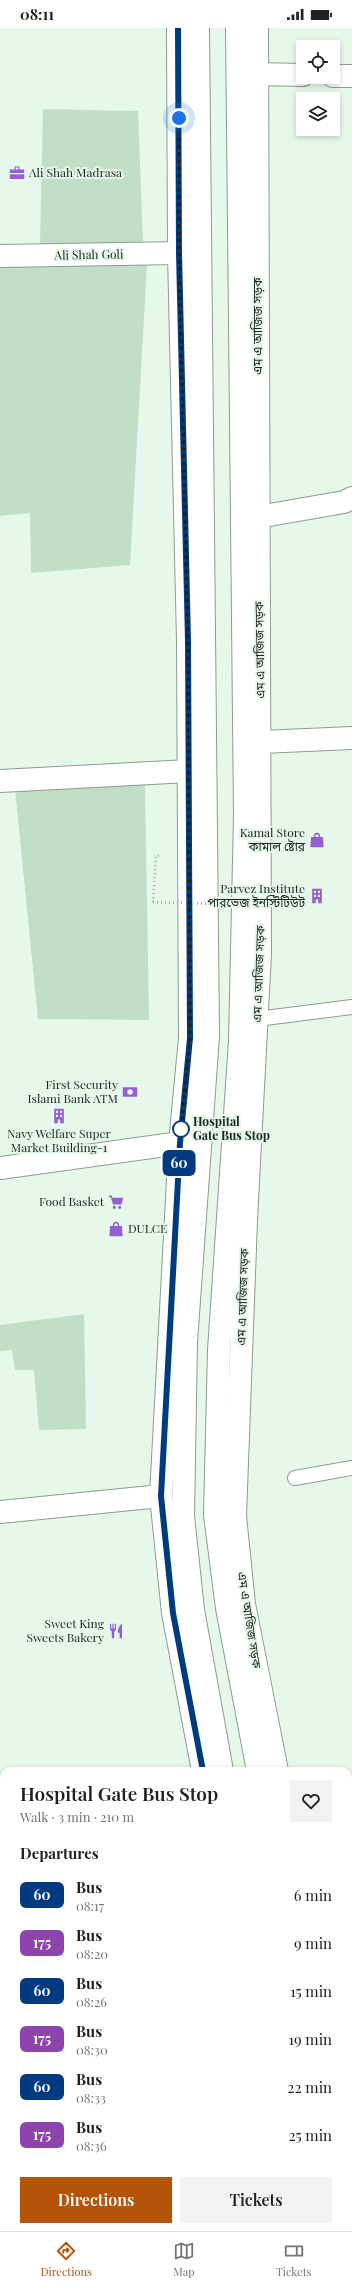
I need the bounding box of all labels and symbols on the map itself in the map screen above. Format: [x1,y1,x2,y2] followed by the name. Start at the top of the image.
[169,108,189,128] your location
[8,164,26,182] office icon: Ali Shah Madrasa
[28,164,122,180] place label: Ali Shah Madrasa
[53,245,124,263] street label: Ali Shah Goli
[249,277,265,375] street label: এম এ আজিজ সড়ক
[250,601,268,699] street label: এম এ আজিজ সড়ক
[240,824,306,854] place label: Kamal Store কামাল ষ্টোর
[308,831,326,849] shop icon: Kamal Store কামাল ষ্টোর
[207,880,305,910] place label: Parvez Institute পারভেজ ইনস্টিটিউট
[308,887,326,905] building icon: Parvez Institute পারভেজ ইনস্টিটিউট
[248,925,268,1023] street label: এম এ আজিজ সড়ক
[28,1076,118,1106] place label: First Security Islami Bank ATM
[121,1083,139,1101] bank icon: First Security Islami Bank ATM
[50,1107,68,1125] building icon: Navy Welfare Super Market Building-1
[193,1113,270,1143] place label: Hospital Gate Bus Stop
[172,1120,190,1138] marker: Hospital Gate Bus Stop
[7,1125,112,1155] place label: Navy Welfare Super Market Building-1
[161,1150,197,1176] line badge: 60
[39,1193,105,1209] place label: Food Basket
[107,1193,125,1211] supermarket icon: Food Basket
[107,1220,125,1238] shop icon: DULCE
[128,1220,167,1236] place label: DULCE
[232,1248,252,1346] street label: এম এ আজিজ সড়ক
[234,1571,266,1669] street label: এম এ আজিজ সড়ক
[26,1615,105,1645] place label: Sweet King Sweets Bakery
[107,1622,125,1640] restaurant icon: Sweet King Sweets Bakery

